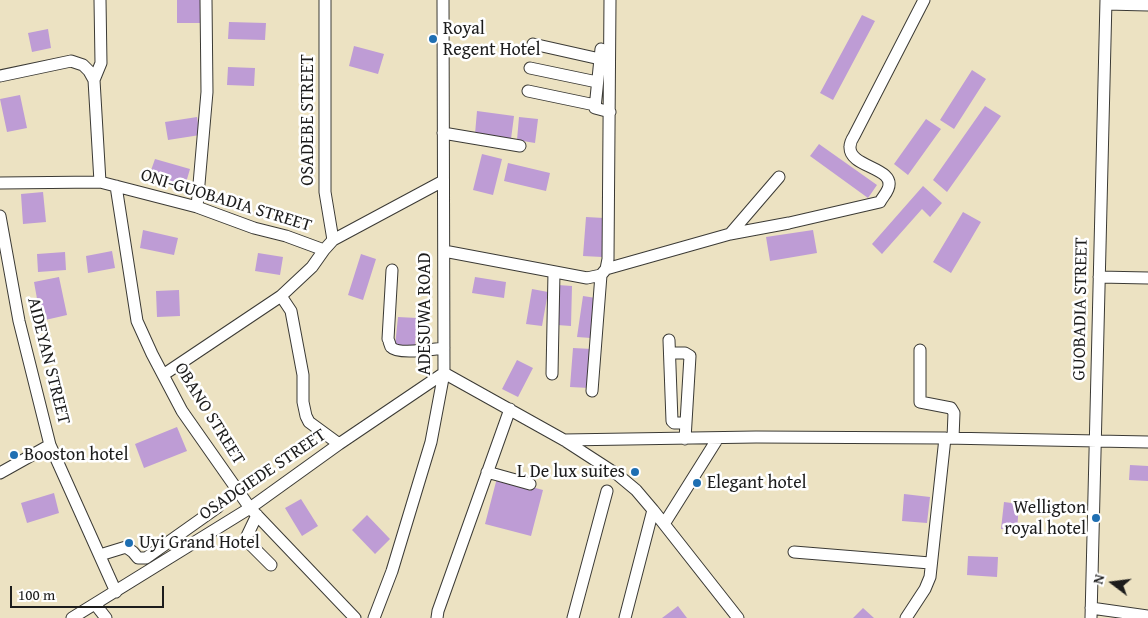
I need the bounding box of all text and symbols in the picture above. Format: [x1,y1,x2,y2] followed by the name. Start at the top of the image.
[443,18,541,60] place label: Royal Regent Hotel
[427,33,439,45] marker: Royal Regent Hotel
[297,54,319,186] street label: OSADEBE STREET
[138,165,314,237] street label: ONI-GUOBADIA STREET
[1069,237,1093,381] street label: GUOBADIA STREET
[414,252,436,376] street label: ADESUWA ROAD
[22,295,74,427] street label: AIDEYAN STREET
[169,359,249,469] street label: OBANO STREET
[195,425,331,525] street label: OSADGIEDE STREET
[24,444,128,466] place label: Booston hotel
[8,449,20,461] marker: Booston hotel
[517,461,625,483] place label: L De lux suites
[629,466,641,478] marker: L De lux suites
[707,472,807,494] place label: Elegant hotel
[691,477,703,489] marker: Elegant hotel
[1004,497,1086,540] place label: Welligton royal hotel
[1090,512,1102,524] marker: Welligton royal hotel
[139,532,260,554] place label: Uyi Grand Hotel
[123,537,135,549] marker: Uyi Grand Hotel
[1088,558,1138,608] north arrow
[1088,572,1109,586] text: N
[12,576,166,608] scale bar
[18,584,55,605] text: 100 m

